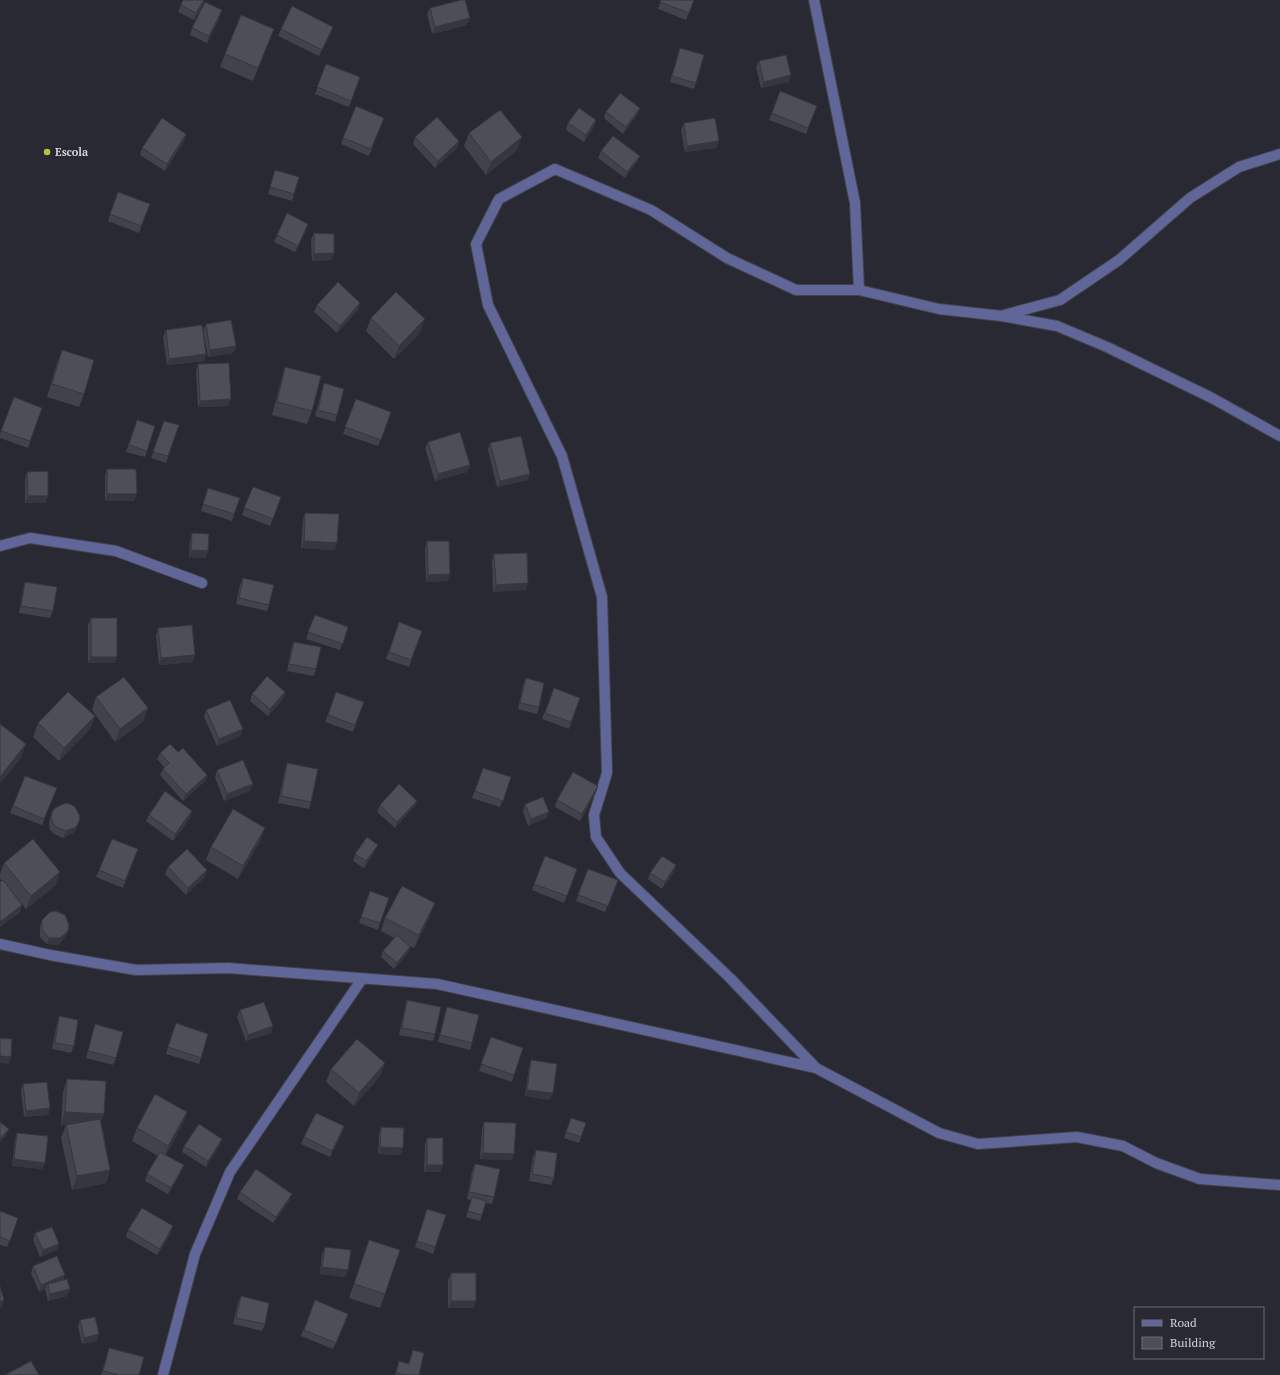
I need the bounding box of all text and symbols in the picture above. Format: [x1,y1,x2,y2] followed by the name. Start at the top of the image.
[55,145,88,159] place label: Escola
[42,147,52,157] marker: Escola
[1134,1307,1264,1359] legend
[1170,1315,1197,1330] text: Road
[1170,1335,1216,1350] text: Building

